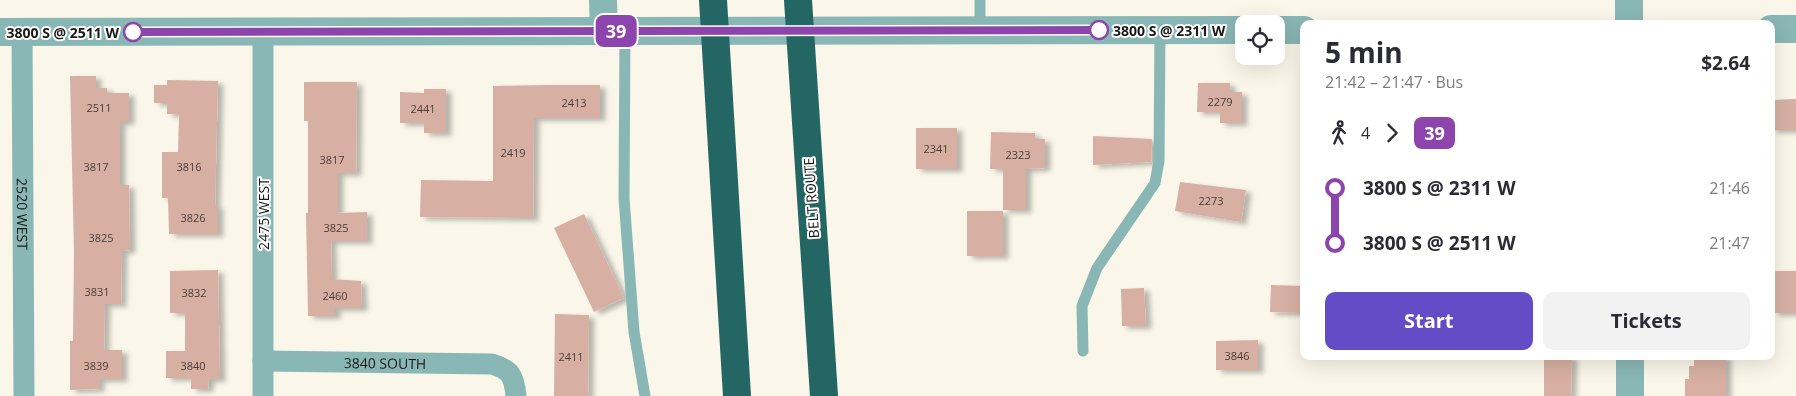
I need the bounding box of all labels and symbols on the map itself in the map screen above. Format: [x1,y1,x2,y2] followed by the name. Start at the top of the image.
[594,15,638,47] line badge: 39
[1089,20,1109,40] marker: 3800 S @ 2311 W
[1113,21,1226,40] place label: 3800 S @ 2311 W
[123,22,143,42] marker: 3800 S @ 2511 W
[7,23,119,42] place label: 3800 S @ 2511 W
[1207,94,1233,109] house number: 2279
[561,95,587,110] house number: 2413
[86,100,112,115] house number: 2511
[410,101,436,116] house number: 2441
[923,141,949,156] house number: 2341
[500,145,526,160] house number: 2419
[1005,147,1031,162] house number: 2323
[319,152,345,167] house number: 3817
[799,157,823,239] street label: BELT ROUTE
[83,159,109,174] house number: 3817
[176,159,202,174] house number: 3816
[13,178,33,250] street label: 2520 WEST
[254,178,273,250] street label: 2475 WEST
[1198,193,1224,208] house number: 2273
[180,210,206,225] house number: 3826
[323,220,349,235] house number: 3825
[88,230,114,245] house number: 3825
[84,284,110,299] house number: 3831
[181,285,207,300] house number: 3832
[322,288,348,303] house number: 2460
[1224,348,1250,363] house number: 3846
[558,349,584,364] house number: 2411
[344,353,426,373] street label: 3840 SOUTH
[83,358,109,373] house number: 3839
[180,358,206,373] house number: 3840

